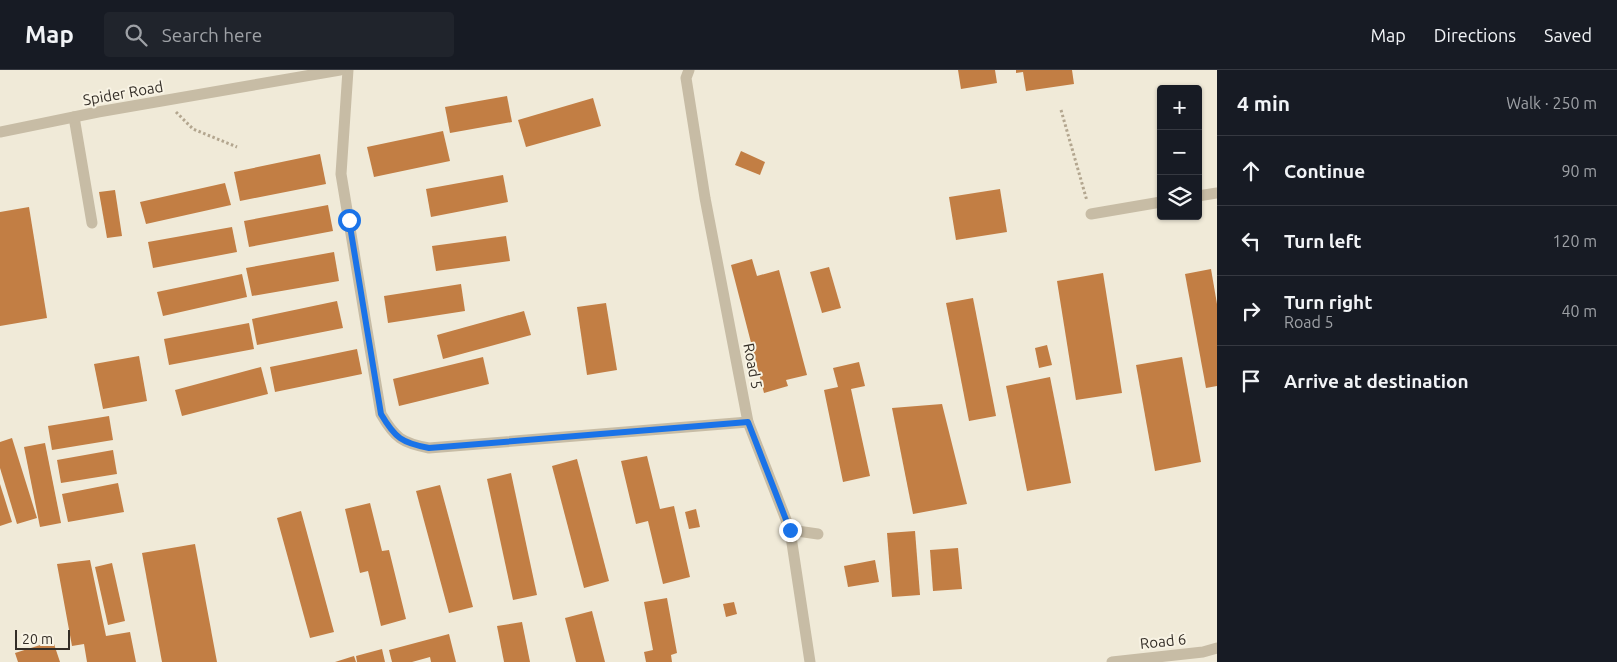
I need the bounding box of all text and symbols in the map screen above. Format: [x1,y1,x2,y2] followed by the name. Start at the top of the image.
[104,12,454,57] search box
[25,21,74,48] text: Map
[122,21,150,49] icon: search
[162,24,262,46] text: Search here
[1370,25,1406,45] text: Map
[1434,25,1516,45] text: Directions
[1544,25,1592,45] text: Saved
[82,78,164,108] street label: Spider Road
[1157,85,1202,220] map controls
[1157,85,1202,130] button: +
[1237,91,1290,115] text: 4 min
[1506,94,1597,112] text: Walk · 250 m
[1157,130,1202,175] button: −
[1237,157,1265,185] icon: ahead
[1284,160,1365,182] text: Continue
[1561,162,1597,180] text: 90 m
[1157,175,1202,220] button: layers
[338,209,361,232] route start
[1237,227,1265,255] icon: left
[1284,230,1362,252] text: Turn left
[1552,232,1597,250] text: 120 m
[1284,291,1372,313] text: Turn right
[1237,297,1265,325] icon: right
[1561,302,1597,320] text: 40 m
[1284,313,1334,331] text: Road 5
[740,342,766,390] street label: Road 5
[1237,367,1265,395] icon: arrive
[1284,370,1469,392] text: Arrive at destination
[779,519,802,542] route end
[15,627,70,650] scale bar
[1139,630,1187,652] street label: Road 6
[22,631,53,647] text: 20 m

